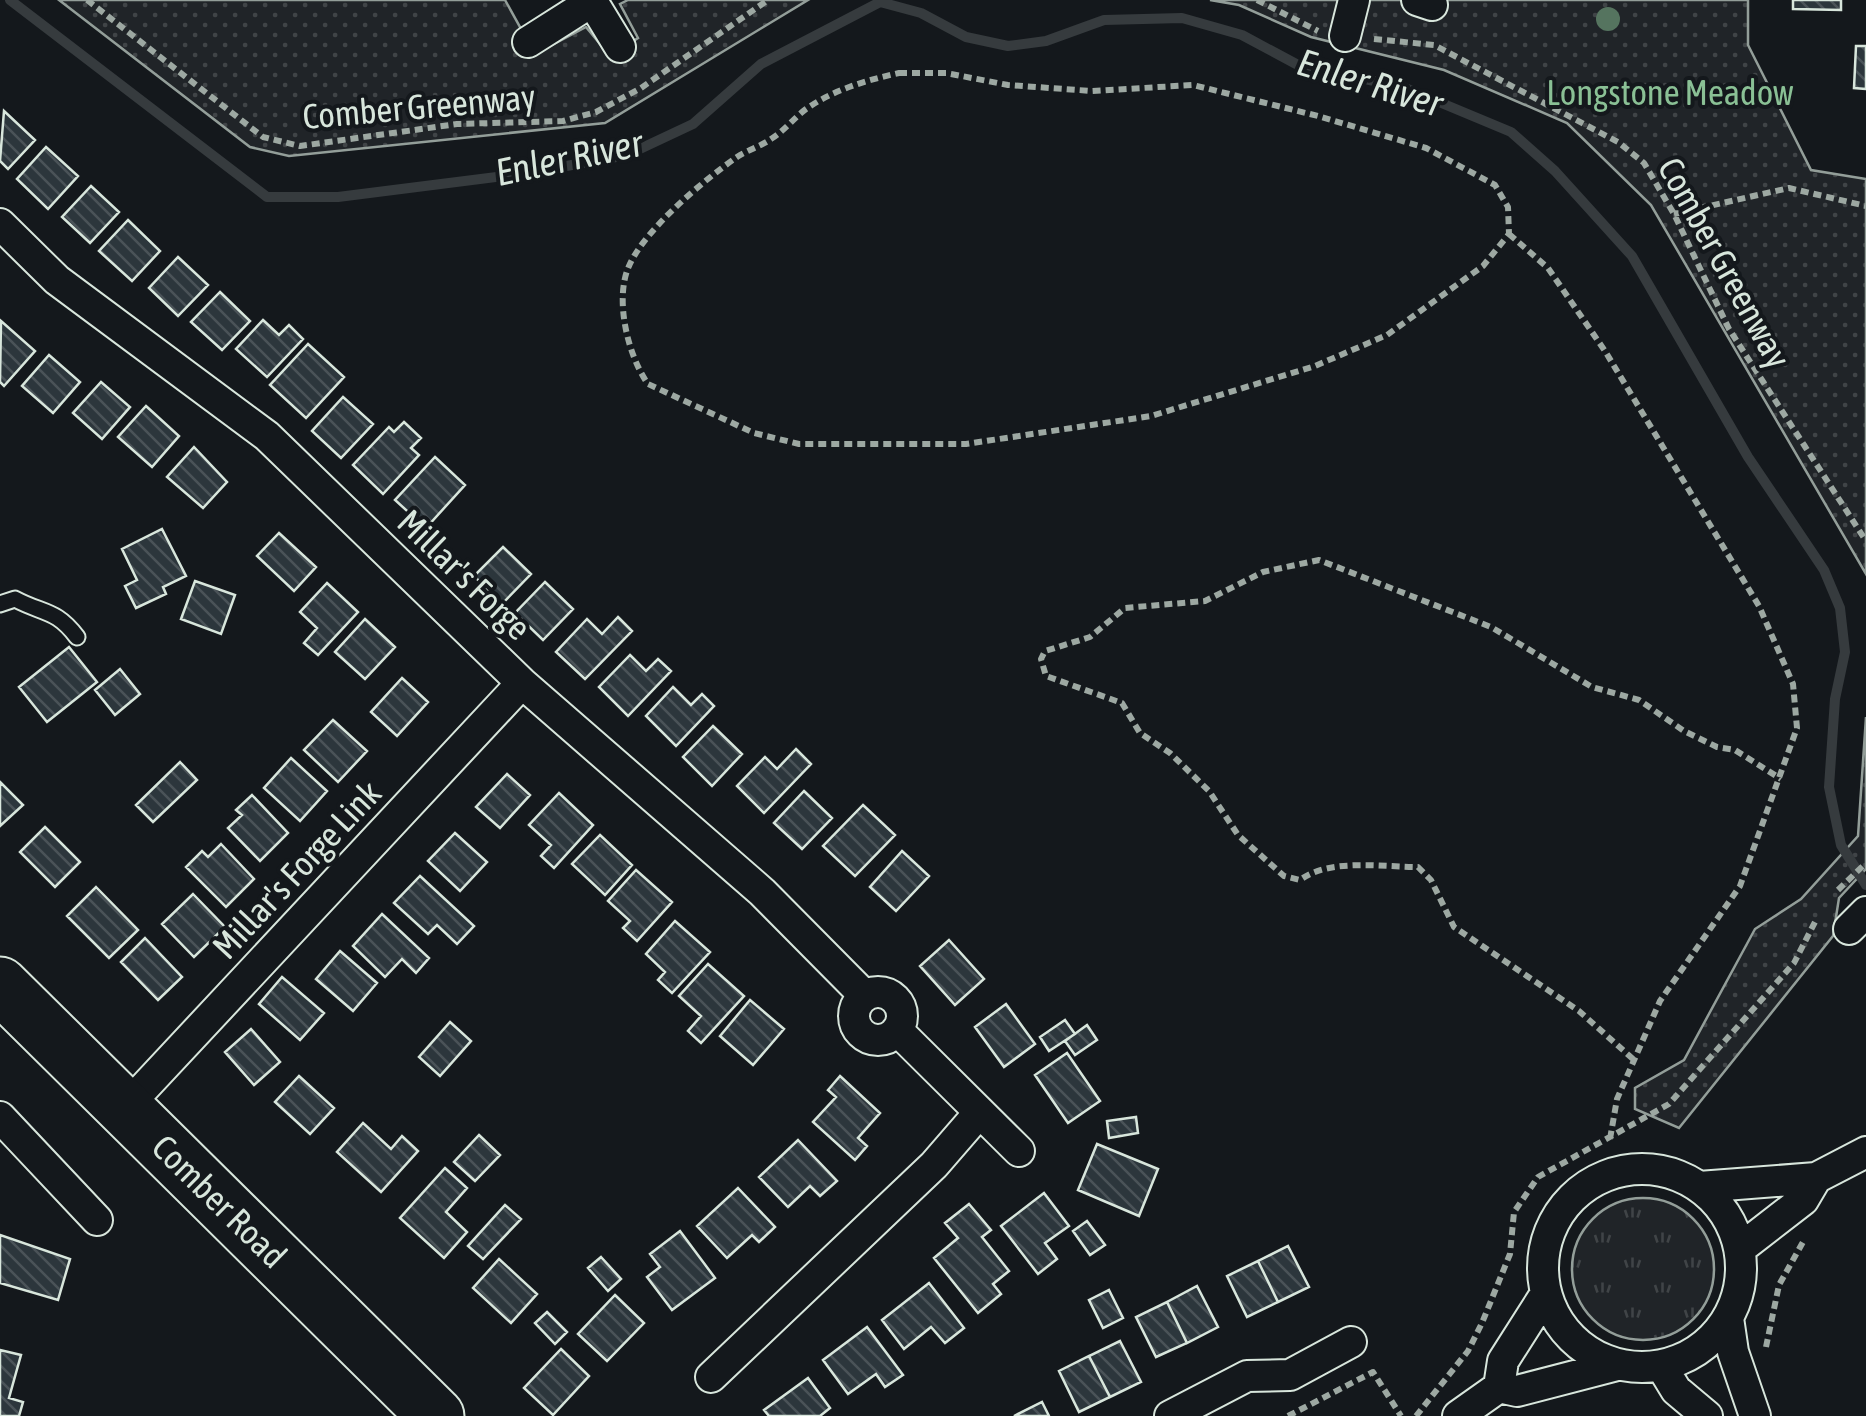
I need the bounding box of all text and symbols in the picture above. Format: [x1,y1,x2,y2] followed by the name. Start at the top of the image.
[1292,40,1450,125] water label: Enler River
[1546,72,1794,112] park label: Longstone Meadow
[301,76,537,136] street label: Comber Greenway
[491,121,648,194] water label: Enler River
[1651,151,1799,374] street label: Comber Greenway
[390,501,539,647] street label: Millar's Forge
[204,772,389,966] street label: Millar's Forge Link
[145,1126,295,1275] street label: Comber Road

